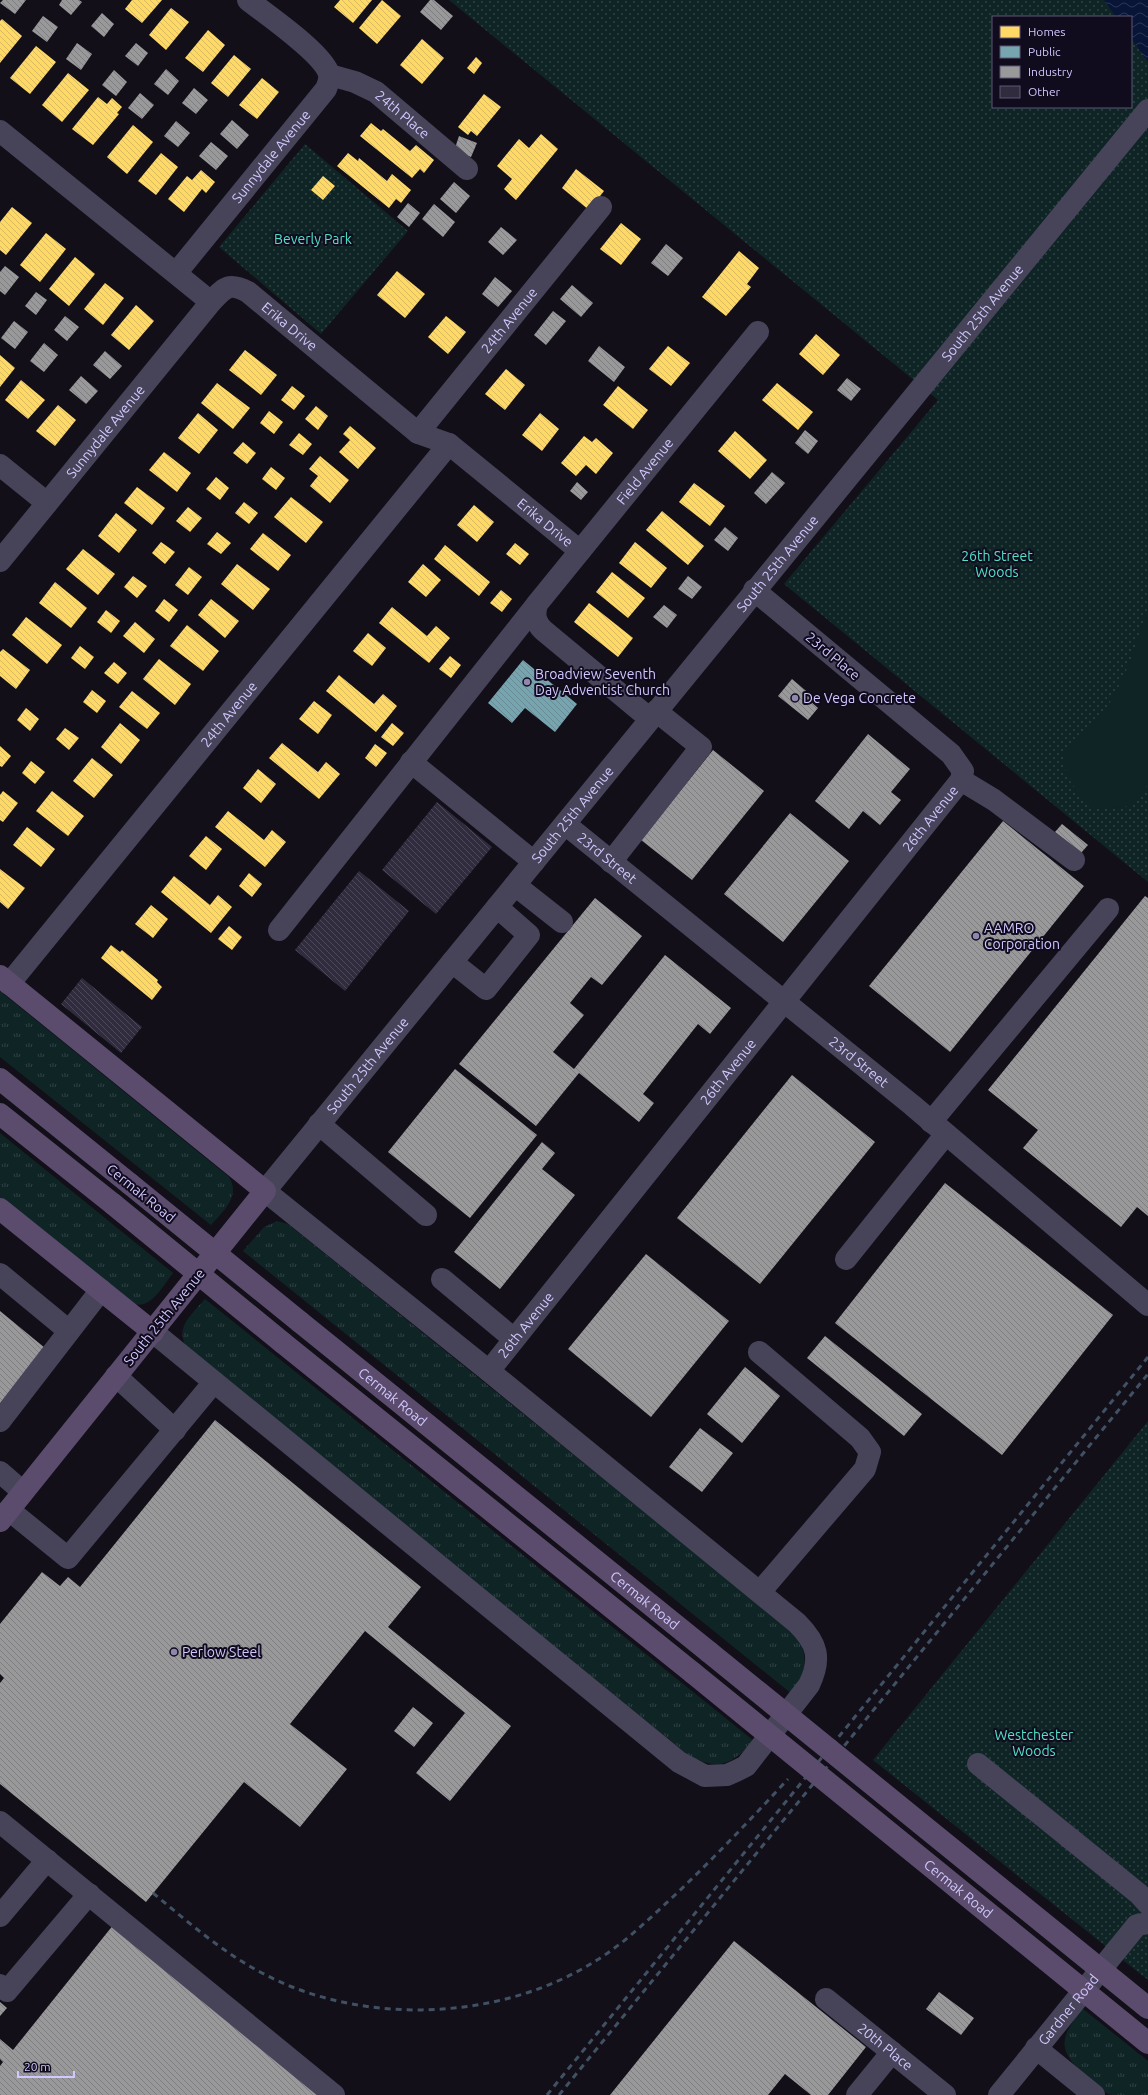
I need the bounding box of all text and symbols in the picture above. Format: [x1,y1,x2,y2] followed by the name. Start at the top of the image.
[992,16,1132,108] legend
[1028,25,1066,38] text: Homes
[1028,45,1061,58] text: Public
[1028,65,1073,78] text: Industry
[1028,85,1061,98] text: Other
[372,87,433,142] street label: 24th Place
[229,107,314,206] street label: Sunnydale Avenue
[274,231,352,247] park label: Beverly Park
[938,261,1027,364] street label: South 25th Avenue
[478,284,541,356] street label: 24th Avenue
[258,299,320,354] street label: Erika Drive
[63,382,148,481] street label: Sunnydale Avenue
[613,435,676,508] street label: Field Avenue
[514,495,576,550] street label: Erika Drive
[733,512,822,615] street label: South 25th Avenue
[961,548,1033,580] park label: 26th Street Woods
[803,629,863,683] street label: 23rd Place
[535,666,670,698] place label: Broadview Seventh Day Adventist Church
[522,677,532,687] marker: Broadview Seventh Day Adventist Church
[197,678,260,750] street label: 24th Avenue
[803,690,916,706] place label: De Vega Concrete
[790,693,800,703] marker: De Vega Concrete
[528,763,617,866] street label: South 25th Avenue
[899,782,961,855] street label: 26th Avenue
[574,829,640,887] street label: 23rd Street
[984,920,1060,952] place label: AAMRO Corporation
[971,931,981,941] marker: AAMRO Corporation
[323,1014,412,1117] street label: South 25th Avenue
[826,1033,892,1091] street label: 23rd Street
[697,1036,759,1108] street label: 26th Avenue
[104,1161,178,1225] street label: Cermak Road
[120,1265,208,1369] street label: South 25th Avenue
[495,1289,557,1361] street label: 26th Avenue
[355,1364,430,1429] street label: Cermak Road
[607,1568,682,1633] street label: Cermak Road
[182,1644,261,1660] place label: Perlow Steel
[169,1647,179,1657] marker: Perlow Steel
[995,1727,1074,1759] park label: Westchester Woods
[921,1856,996,1921] street label: Cermak Road
[1035,1971,1102,2048] street label: Gardner Road
[854,2020,916,2074] street label: 20th Place
[18,2053,74,2079] scale bar
[24,2060,51,2073] text: 20 m

